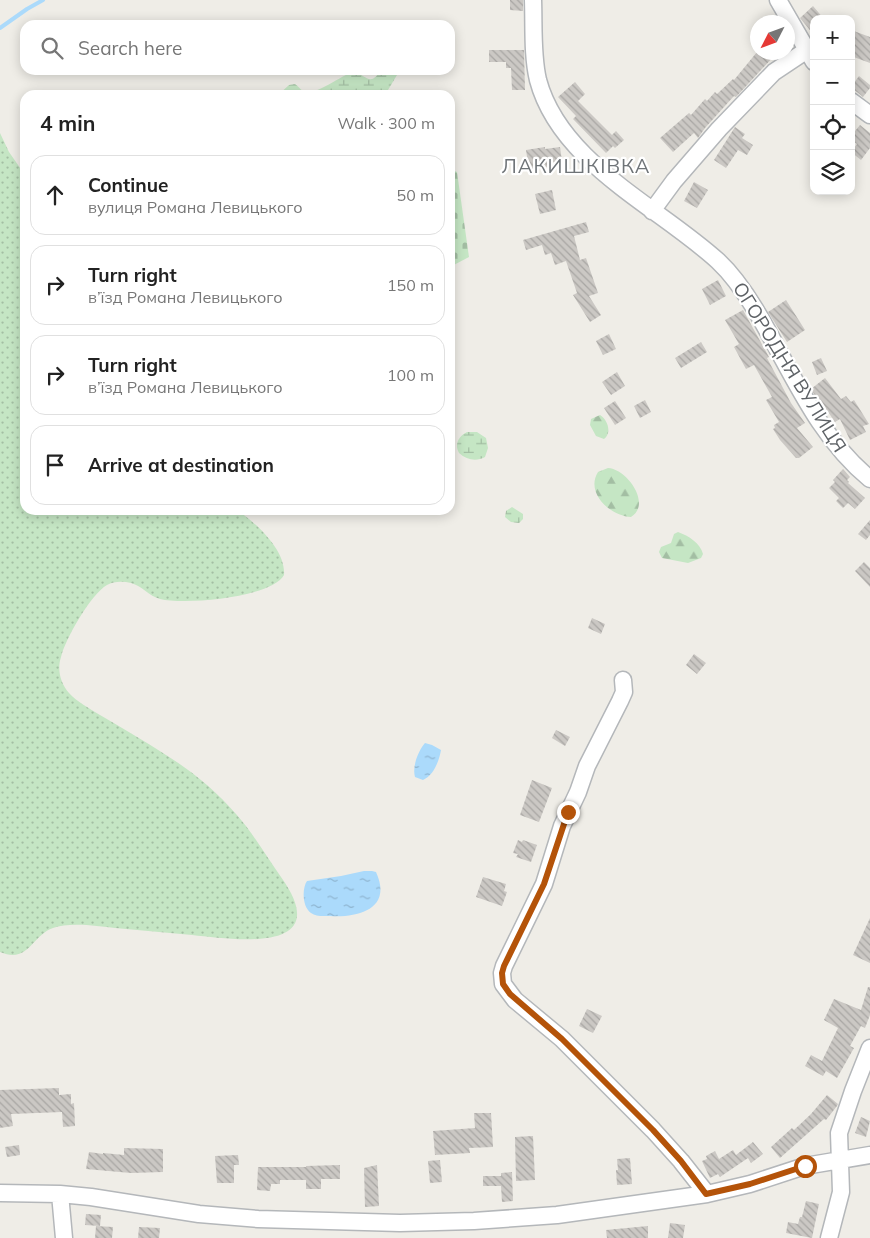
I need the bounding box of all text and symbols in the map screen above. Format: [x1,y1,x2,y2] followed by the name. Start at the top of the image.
[750,15,795,60] north arrow
[810,15,855,195] map controls
[810,15,855,60] button: +
[20,20,455,75] search box
[38,34,66,62] icon: search
[78,36,182,60] text: Search here
[810,60,855,105] button: −
[810,105,855,150] button: locate
[40,110,95,136] text: 4 min
[337,113,435,133] text: Walk · 300 m
[810,150,855,195] button: layers
[501,153,651,178] district label: ЛАКИШКІВКА
[88,173,168,197] text: Continue
[41,181,69,209] icon: ahead
[397,185,434,205] text: 50 m
[88,197,303,217] text: вулиця Романа Левицького
[88,263,177,287] text: Turn right
[41,271,69,299] icon: right
[387,275,434,295] text: 150 m
[728,278,852,456] street label: ОГОРОДНЯ ВУЛИЦЯ
[88,287,283,307] text: в’їзд Романа Левицького
[88,353,177,377] text: Turn right
[41,361,69,389] icon: right
[387,365,434,385] text: 100 m
[88,377,283,397] text: в’їзд Романа Левицького
[41,451,69,479] icon: arrive
[88,453,274,477] text: Arrive at destination
[557,801,580,824] route end
[794,1155,817,1178] route start

